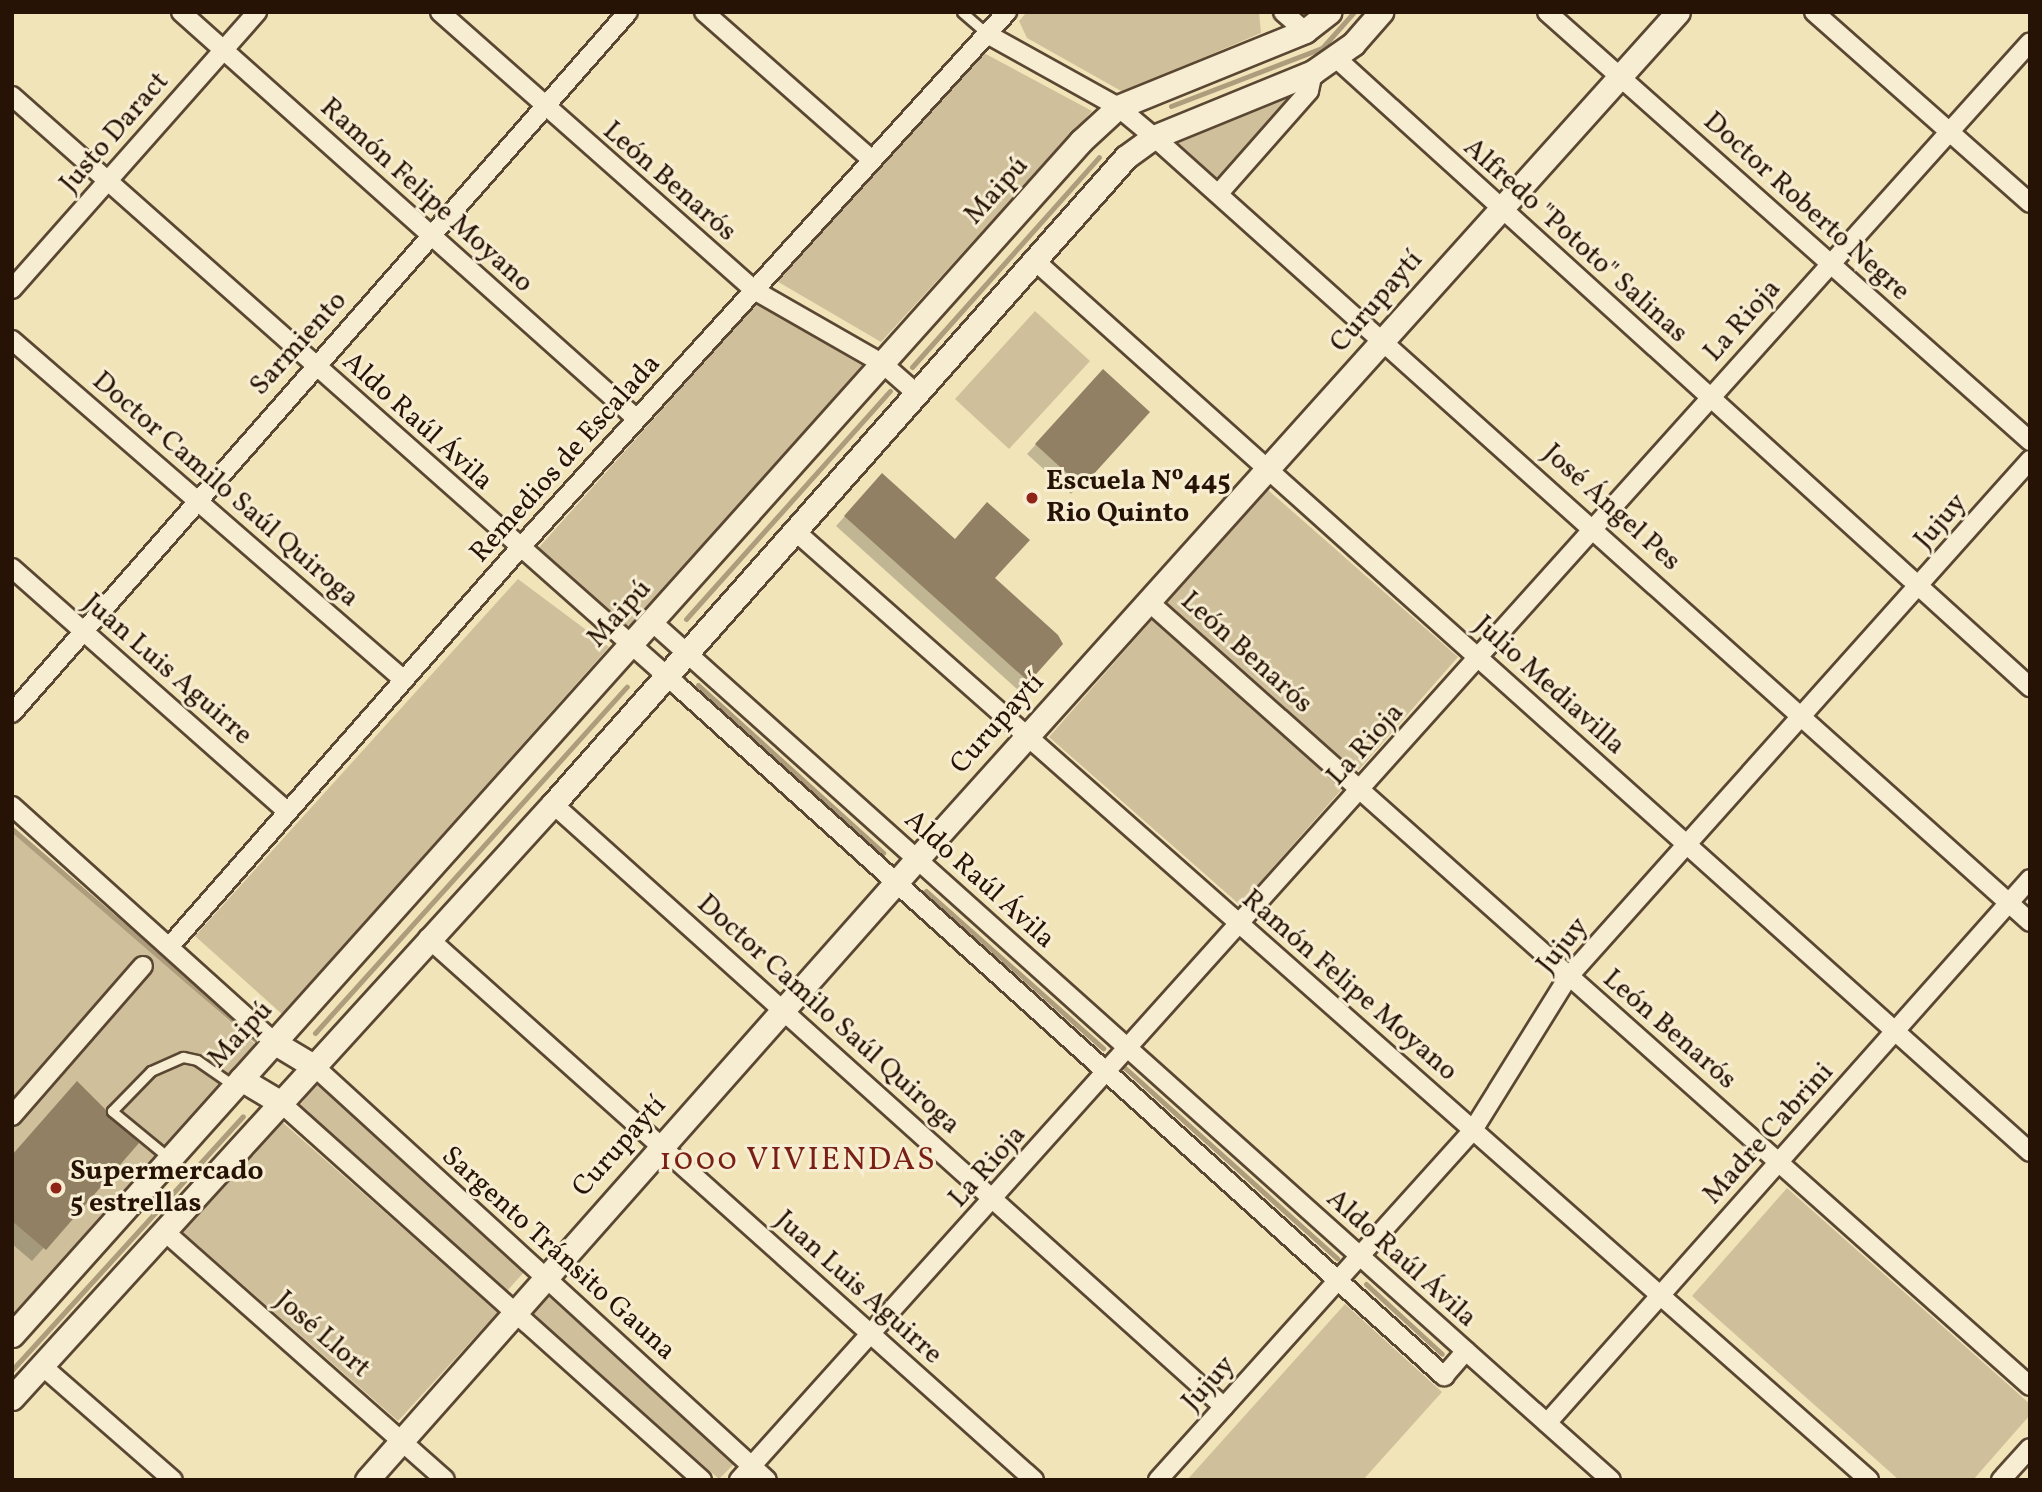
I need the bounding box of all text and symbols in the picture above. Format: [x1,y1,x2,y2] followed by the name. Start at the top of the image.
[53,66,177,200] street label: Justo Daract
[312,91,540,301] street label: Ramón Felipe Moyano
[1696,105,1916,309] street label: Doctor Roberto Negre
[595,115,743,249] street label: León Benarós
[1456,131,1694,351] street label: Alfredo "Pototo" Salinas
[958,150,1036,232] street label: Maipú
[1324,244,1430,360] street label: Curupaytí
[1697,273,1789,369] street label: La Rioja
[243,285,355,403] street label: Sarmiento
[335,346,499,498] street label: Aldo Raúl Ávila
[464,348,668,570] street label: Remedios de Escalada
[85,365,365,615] street label: Doctor Camilo Saúl Quiroga
[1535,437,1687,579] street label: José Ángel Pes
[1046,465,1231,531] place label: Escuela Nº445 Rio Quinto
[1908,487,1974,557] street label: Jujuy
[1024,490,1040,506] marker: Escuela Nº445 Rio Quinto
[581,573,659,655] street label: Maipú
[1173,585,1319,721] street label: León Benarós
[75,587,259,753] street label: Juan Luis Aguirre
[1466,609,1632,763] street label: Julio Mediavilla
[944,667,1052,781] street label: Curupaytí
[1320,697,1412,793] street label: La Rioja
[897,804,1061,956] street label: Aldo Raúl Ávila
[1234,883,1464,1089] street label: Ramón Felipe Moyano
[689,888,967,1142] street label: Doctor Camilo Saúl Quiroga
[1530,911,1596,981] street label: Jujuy
[1595,963,1743,1097] street label: León Benarós
[201,994,281,1076] street label: Maipú
[1697,1056,1841,1212] street label: Madre Cabrini
[566,1090,674,1204] street label: Curupaytí
[942,1119,1034,1215] street label: La Rioja
[434,1140,682,1368] street label: Sargento Tránsito Gauna
[661,1142,935,1180] district label: 1000 VIVIENDAS
[70,1155,264,1221] place label: Supermercado 5 estrellas
[48,1180,64,1196] marker: Supermercado 5 estrellas
[1319,1183,1483,1335] street label: Aldo Raúl Ávila
[767,1204,949,1372] street label: Juan Luis Aguirre
[267,1284,377,1386] street label: José Llort
[1175,1349,1243,1419] street label: Jujuy

